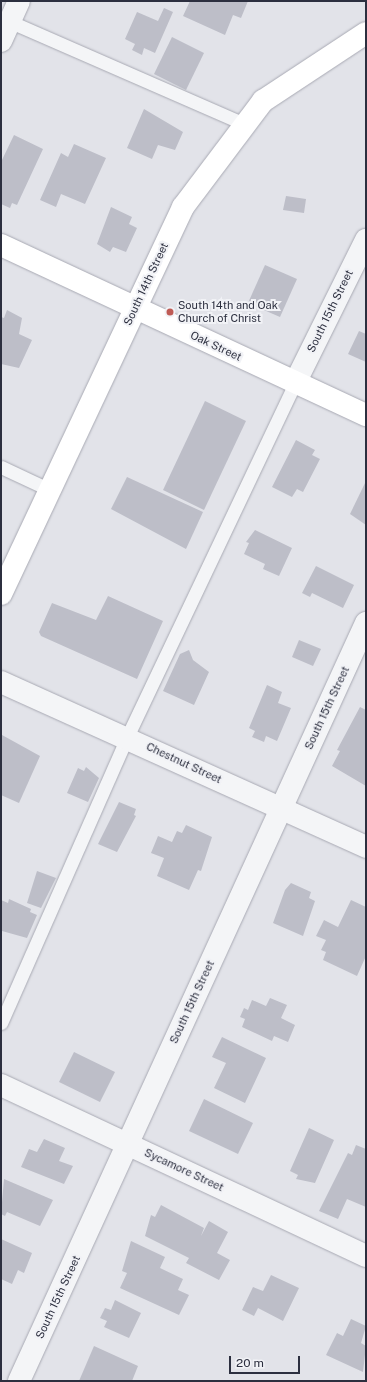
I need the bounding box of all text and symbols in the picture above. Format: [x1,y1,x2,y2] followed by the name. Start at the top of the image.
[121,240,171,328] street label: South 14th Street
[304,268,356,354] street label: South 15th Street
[178,299,278,325] place label: South 14th and Oak Church of Christ
[165,307,175,317] marker: South 14th and Oak Church of Christ
[188,328,244,364] street label: Oak Street
[302,664,352,752] street label: South 15th Street
[144,740,224,786] street label: Chestnut Street
[167,958,217,1046] street label: South 15th Street
[142,1146,226,1194] street label: Sycamore Street
[33,1253,83,1341] street label: South 15th Street
[231,1348,302,1374] scale bar
[236,1356,264,1370] text: 20 m

